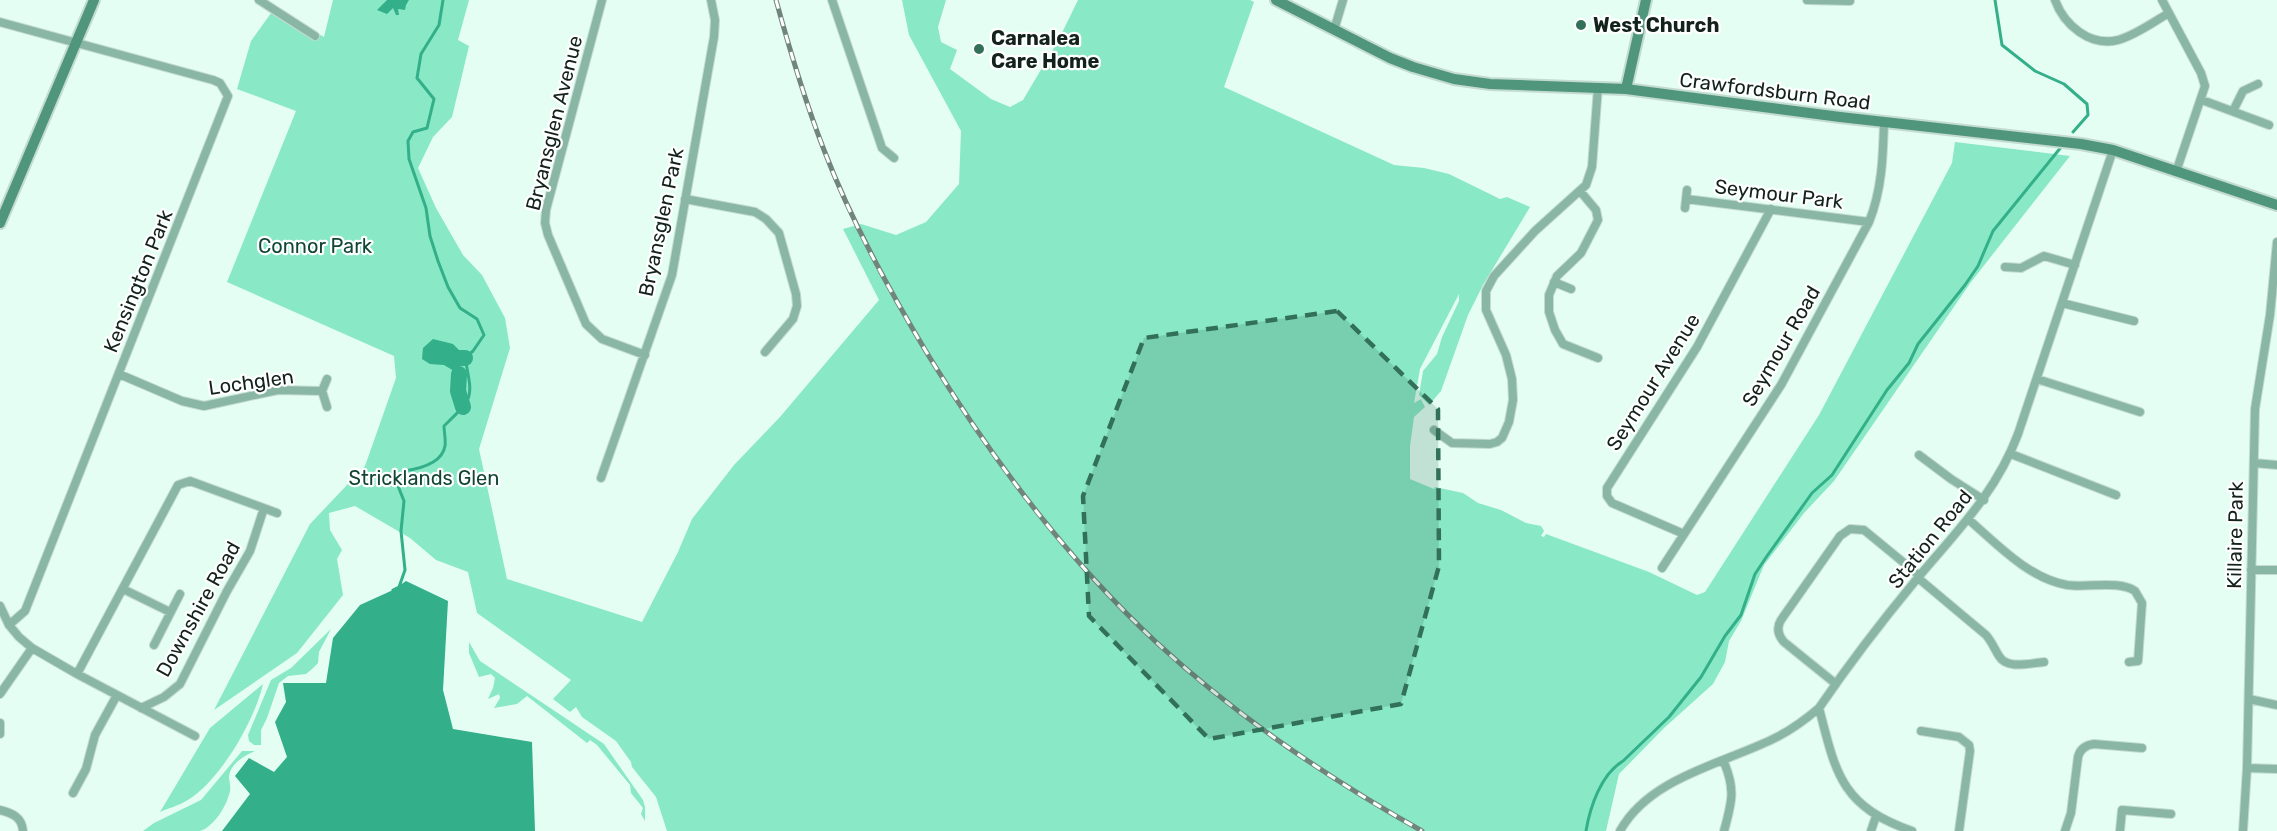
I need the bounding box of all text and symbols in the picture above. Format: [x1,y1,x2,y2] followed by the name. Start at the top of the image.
[1593,13,1719,37] place label: West Church
[1574,18,1588,32] marker: West Church
[991,26,1099,73] place label: Carnalea Care Home
[521,33,587,213] street label: Bryansglen Avenue
[972,42,986,56] marker: Carnalea Care Home
[1678,67,1872,115] street label: Crawfordsburn Road
[634,145,689,299] street label: Bryansglen Park
[1713,174,1845,214] street label: Seymour Park
[98,206,178,356] street label: Kensington Park
[258,234,373,258] park label: Connor Park
[1737,282,1825,410] street label: Seymour Road
[1601,309,1705,455] street label: Seymour Avenue
[207,364,295,400] street label: Lochglen
[349,466,499,490] park label: Stricklands Glen
[2222,480,2248,589] street label: Killaire Park
[1883,485,1977,593] street label: Station Road
[151,537,245,681] street label: Downshire Road

